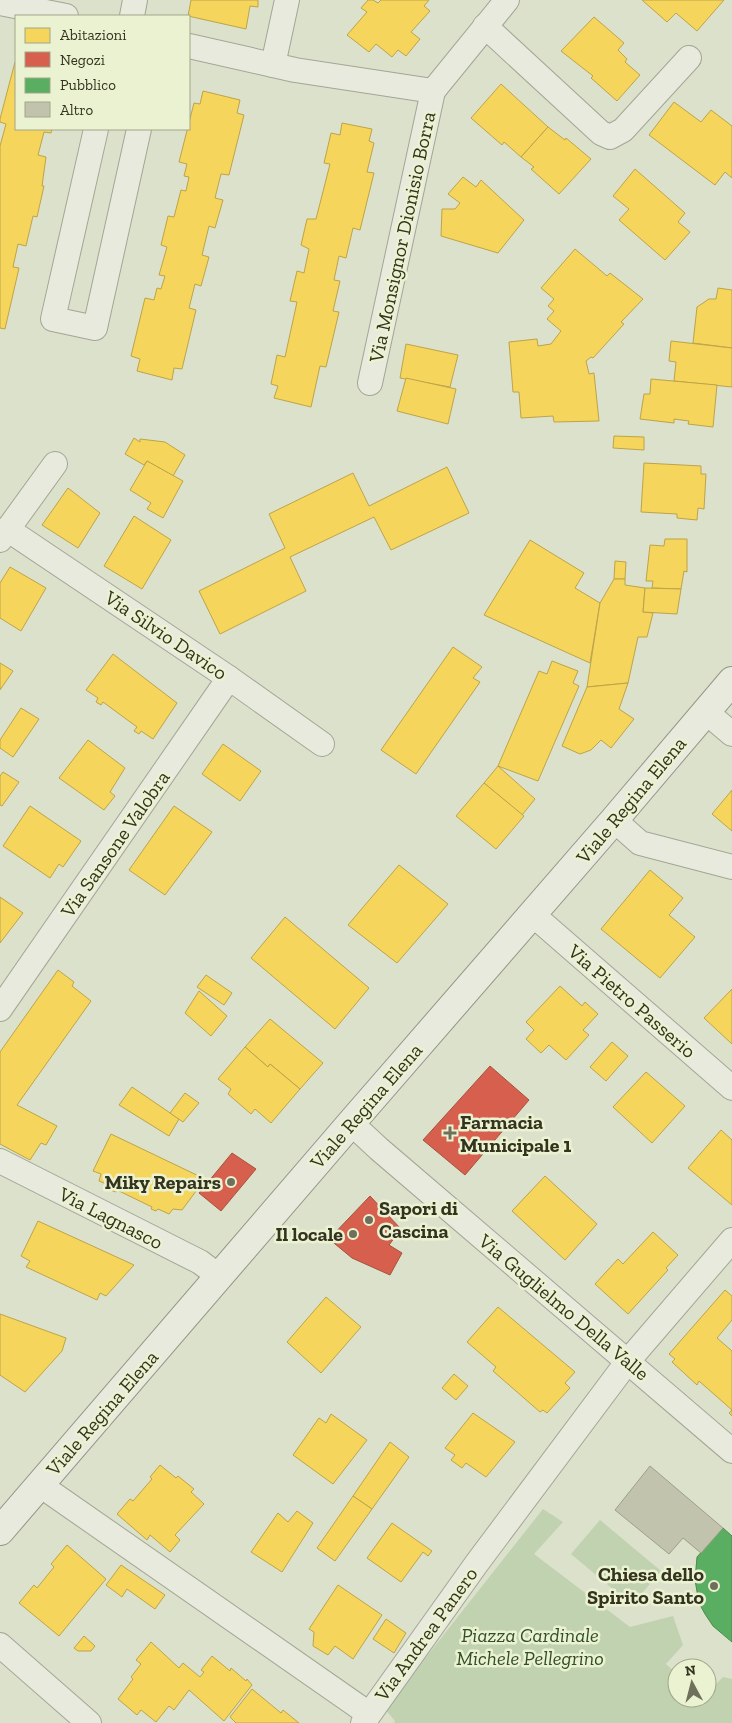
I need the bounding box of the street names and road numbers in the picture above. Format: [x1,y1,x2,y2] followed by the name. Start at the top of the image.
[363,109,440,366] street label: Via Monsignor Dionisio Borra
[99,585,232,685] street label: Via Silvio Davico
[570,731,691,869] street label: Viale Regina Elena
[55,766,175,923] street label: Via Sansone Valobra
[562,938,701,1063] street label: Via Pietro Passerio
[304,1038,427,1174] street label: Viale Regina Elena
[54,1181,167,1254] street label: Via Lagnasco
[473,1228,654,1385] street label: Via Guglielmo Della Valle
[40,1345,163,1481] street label: Viale Regina Elena
[369,1562,483,1706] street label: Via Andrea Panero

